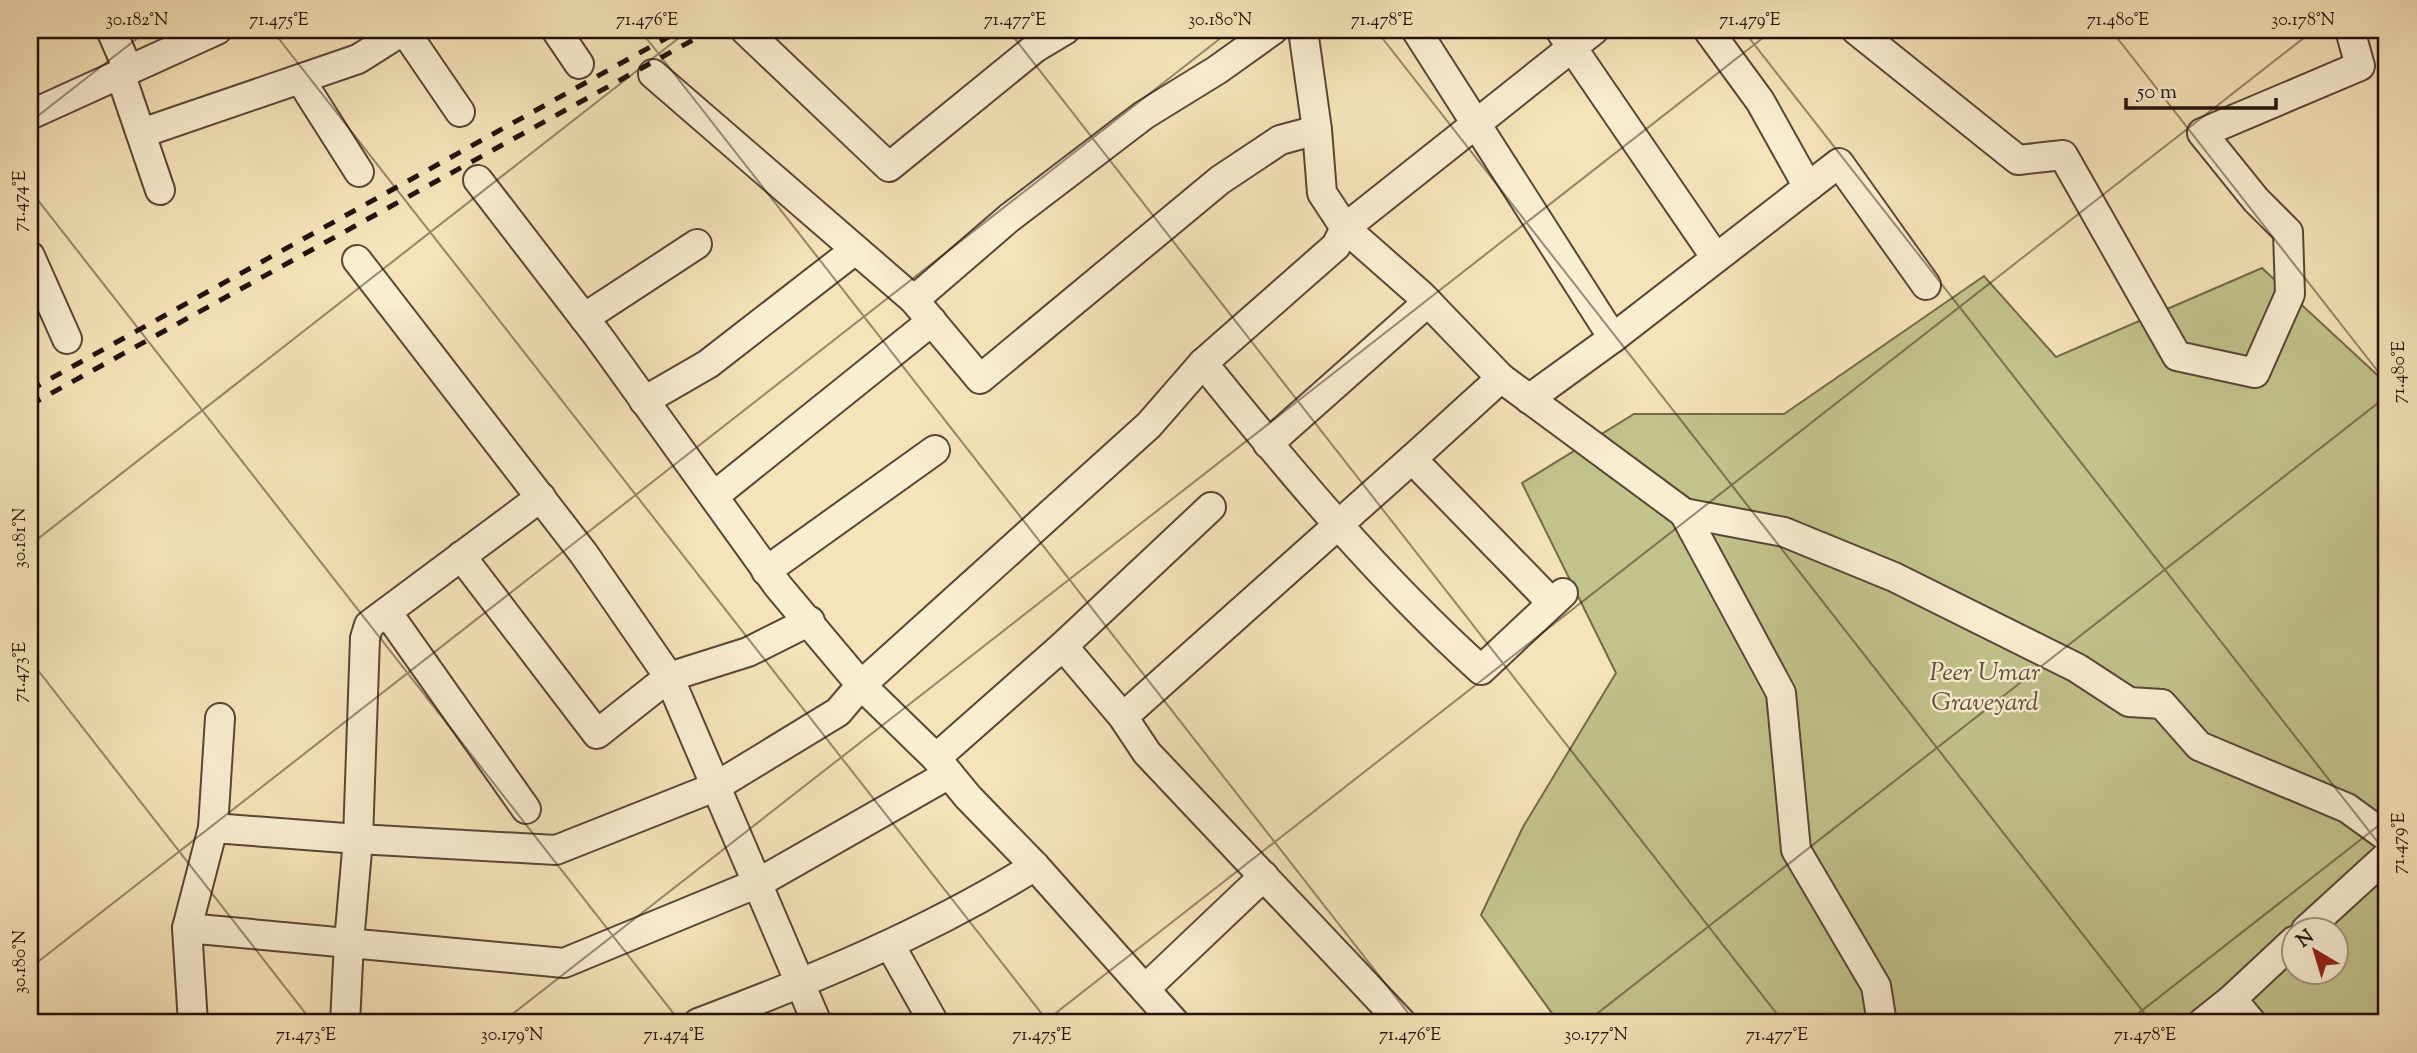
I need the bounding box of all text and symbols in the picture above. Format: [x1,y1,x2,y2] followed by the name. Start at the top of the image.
[106,8,168,34] text: 30.182°N
[249,8,309,34] text: 71.475°E
[616,8,678,34] text: 71.476°E
[984,8,1046,34] text: 71.477°E
[1188,8,1252,34] text: 30.180°N
[1351,8,1413,34] text: 71.478°E
[1719,8,1781,34] text: 71.479°E
[2087,8,2149,34] text: 71.480°E
[2271,8,2335,34] text: 30.178°N
[2126,66,2277,110] scale bar
[2136,78,2177,108] text: 50 m
[8,170,34,231] text: 71.474°E
[2387,341,2413,403] text: 71.480°E
[8,508,34,568] text: 30.181°N
[8,642,34,702] text: 71.473°E
[1930,655,2040,722] park label: Peer Umar Graveyard
[2387,812,2413,874] text: 71.479°E
[2280,916,2350,986] north arrow
[2292,924,2320,955] text: N
[8,930,34,994] text: 30.180°N
[276,1023,336,1049] text: 71.473°E
[481,1023,543,1049] text: 30.179°N
[644,1023,705,1049] text: 71.474°E
[1012,1023,1072,1049] text: 71.475°E
[1379,1023,1441,1049] text: 71.476°E
[1564,1023,1628,1049] text: 30.177°N
[1746,1023,1808,1049] text: 71.477°E
[2114,1023,2176,1049] text: 71.478°E

